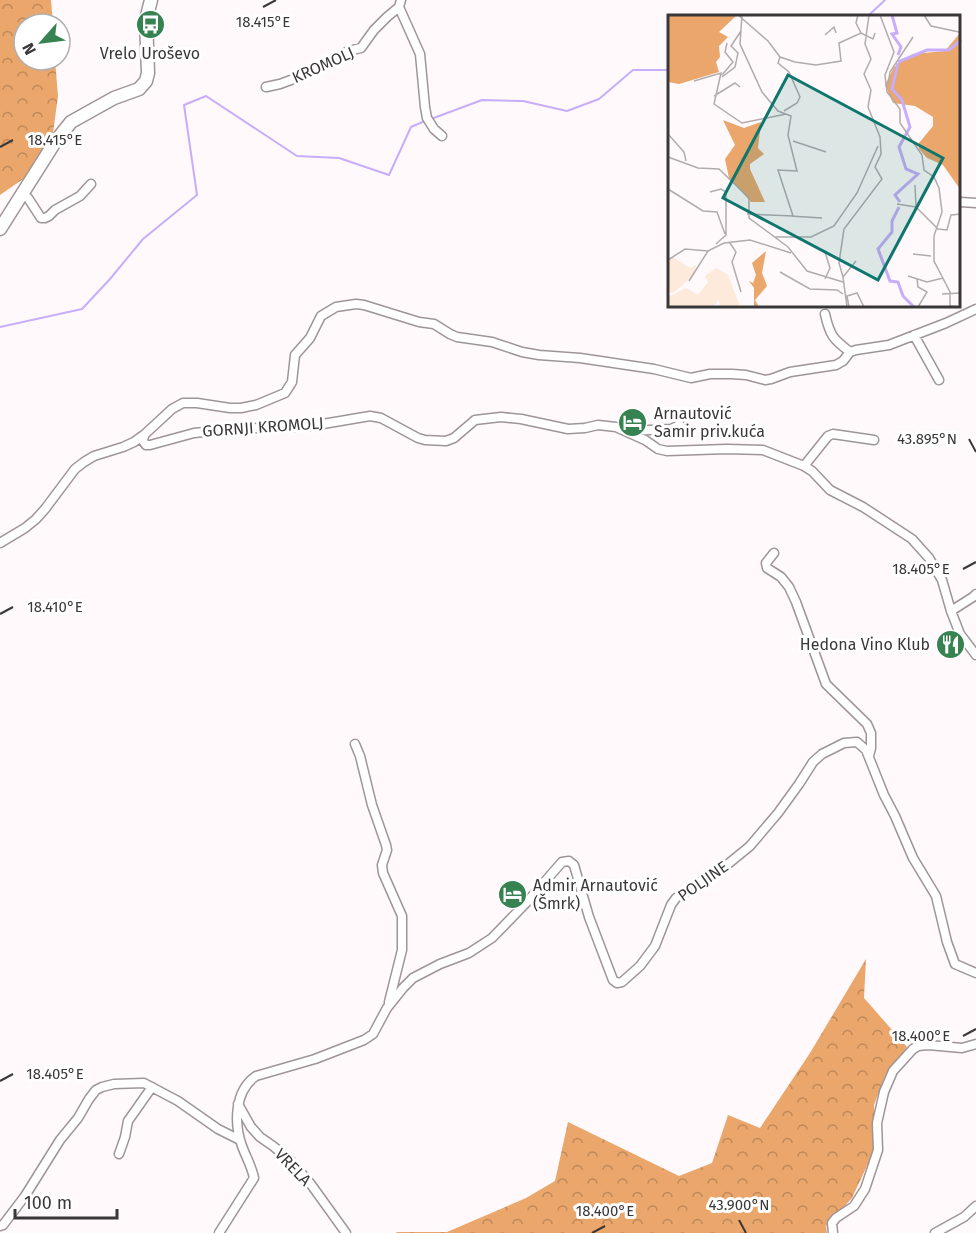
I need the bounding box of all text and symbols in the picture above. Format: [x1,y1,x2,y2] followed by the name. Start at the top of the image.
[134,9,166,41] bus stop icon: Vrelo Uroševo
[12,12,72,72] north arrow
[236,13,290,31] text: 18.415°E
[668,15,961,308] inset map
[18,40,40,58] text: N
[289,43,357,87] street label: KROMOLJ
[100,44,200,63] place label: Vrelo Uroševo
[28,131,82,149] text: 18.415°E
[654,404,765,441] place label: Arnautović Samir priv.kuća
[617,406,649,438] hotel icon: Arnautović Samir priv.kuća
[202,413,324,441] street label: GORNJI KROMOLJ
[897,430,957,448] text: 43.895°N
[892,560,950,578] text: 18.405°E
[27,598,83,616] text: 18.410°E
[935,628,967,660] restaurant icon: Hedona Vino Klub
[800,635,930,654] place label: Hedona Vino Klub
[674,857,732,905] street label: POLJINE
[533,876,658,913] place label: Admir Arnautović (Šmrk)
[496,878,528,910] hotel icon: Admir Arnautović (Šmrk)
[892,1027,950,1045] text: 18.400°E
[26,1065,84,1083] text: 18.405°E
[271,1144,316,1190] street label: VRELA
[15,1182,117,1220] scale bar
[24,1192,72,1214] text: 100 m
[708,1196,770,1214] text: 43.900°N
[576,1202,634,1220] text: 18.400°E

